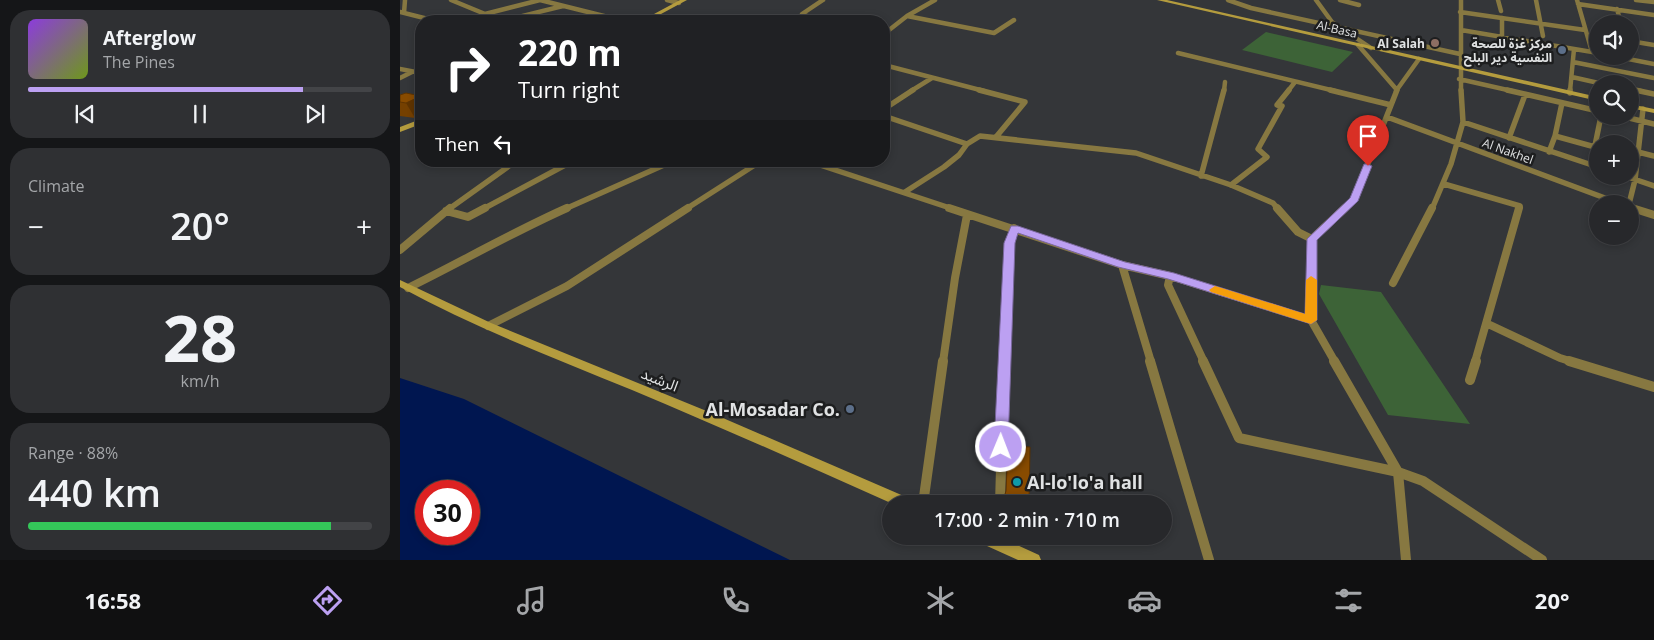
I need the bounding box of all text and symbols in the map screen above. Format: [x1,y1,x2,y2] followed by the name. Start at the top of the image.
[1589,15,1639,245] map controls
[1589,15,1639,65] button: sound
[1315,16,1359,42] street label: Al-Basa
[103,25,196,51] text: Afterglow
[518,29,622,76] text: 220 m
[435,35,500,100] icon: right
[1377,35,1425,52] place label: Al Salah
[1464,35,1552,67] place label: مركز غزة للصحة النفسية دير البلح
[1429,37,1441,49] marker: Al Salah
[1556,44,1568,56] marker: مركز غزة للصحة النفسية دير البلح
[103,51,175,73] text: The Pines
[518,74,620,104] text: Turn right
[1589,75,1639,125] button: search
[71,100,99,128] icon: previous
[186,100,214,128] icon: pause
[301,100,329,128] icon: next
[1347,115,1389,166] pin
[1354,122,1382,150] icon: arrive
[489,130,517,158] icon: left
[435,131,479,157] text: Then
[1480,134,1536,168] street label: Al Nakhel
[1589,135,1639,185] button: +
[28,175,85,197] text: Climate
[1589,195,1639,245] button: −
[170,199,230,251] text: 20°
[28,207,44,245] text: −
[356,207,372,245] text: +
[163,293,237,381] text: 28
[638,363,682,395] street label: الرشيد
[181,370,219,392] text: km/h
[706,397,840,421] place label: Al-Mosadar Co.
[844,403,856,415] marker: Al-Mosadar Co.
[974,420,1026,472] position arrow
[28,442,118,464] text: Range · 88%
[28,466,161,518] text: 440 km
[1027,470,1143,494] place label: Al-lo'lo'a hall
[1011,476,1023,488] marker: Al-lo'lo'a hall
[415,480,480,545] speed limit sign: 30
[934,507,1120,533] text: 17:00 · 2 min · 710 m
[310,583,345,618] icon: directions
[514,583,549,618] icon: music
[718,583,753,618] icon: phone
[923,583,958,618] icon: climate
[1127,583,1162,618] icon: car
[1331,583,1366,618] icon: filters
[85,585,141,615] text: 16:58
[1535,585,1569,615] text: 20°

